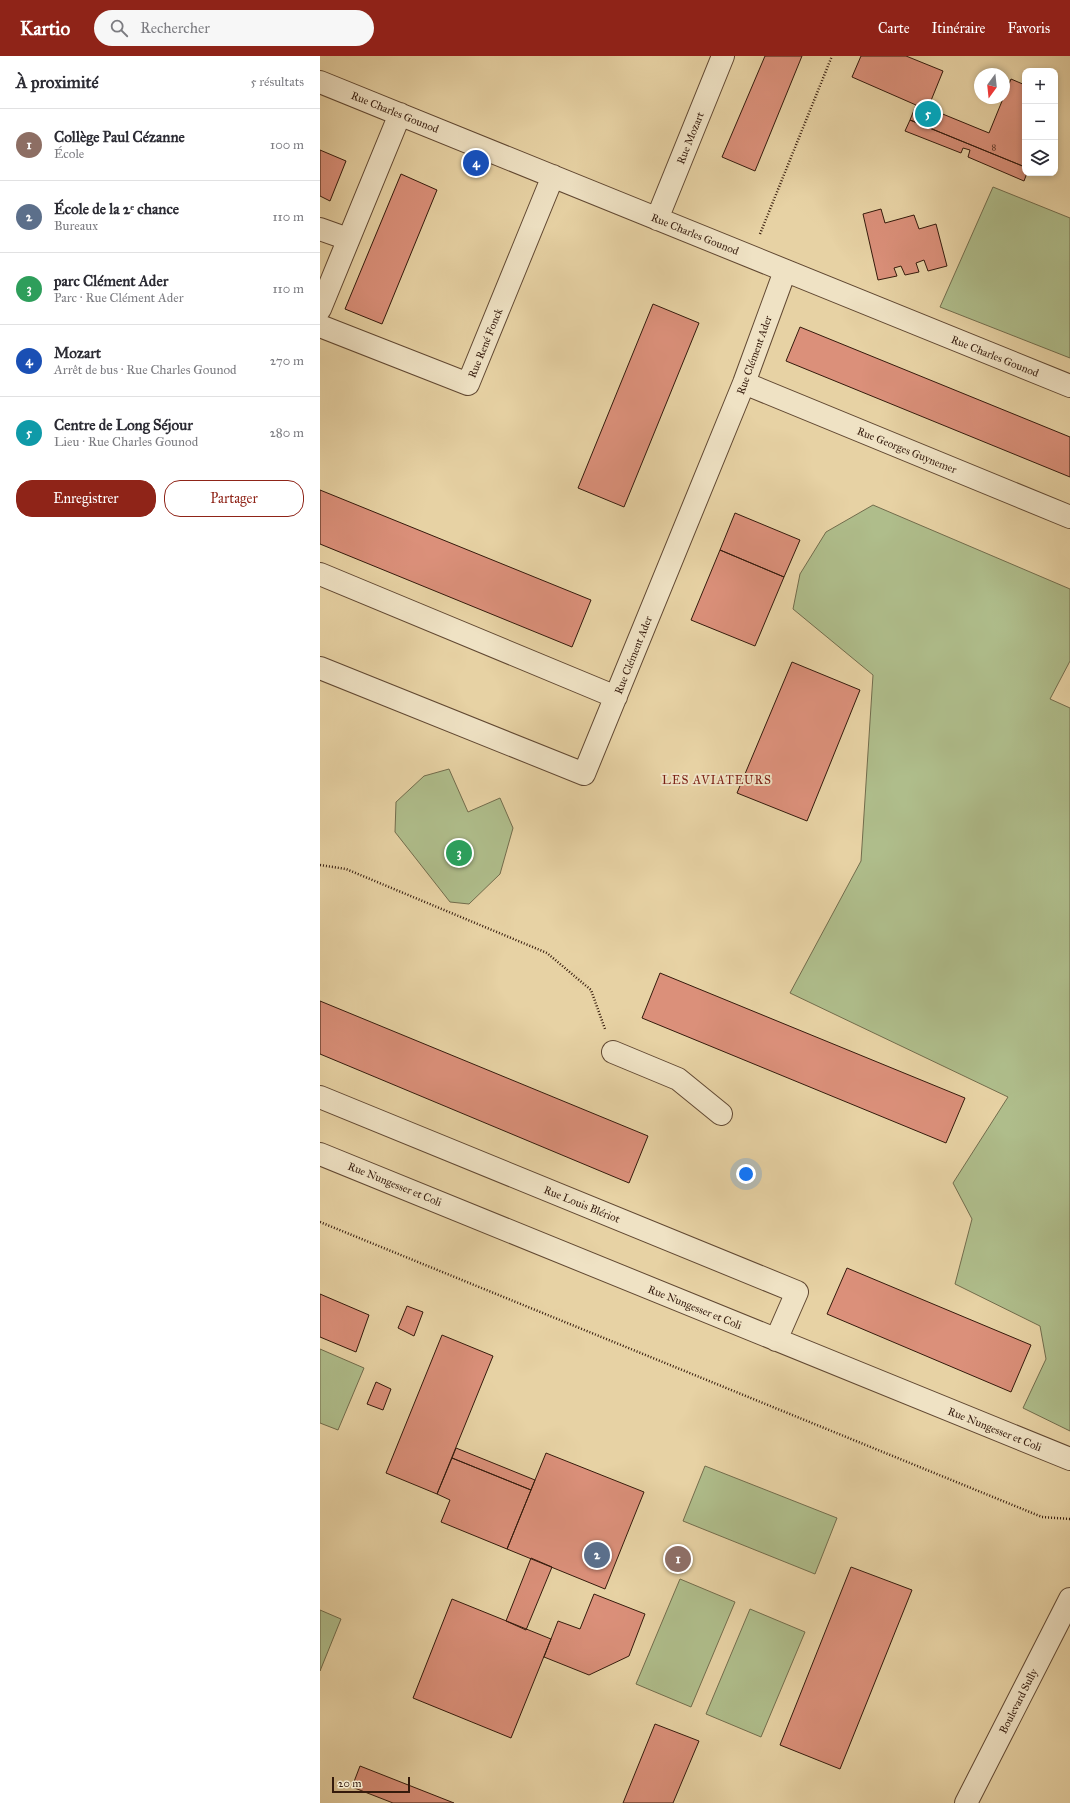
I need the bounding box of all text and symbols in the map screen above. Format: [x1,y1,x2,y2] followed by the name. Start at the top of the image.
[94,10,374,46] search box
[20,17,70,40] text: Kartio
[108,17,130,39] icon: search
[140,19,210,37] text: Rechercher
[878,20,910,37] text: Carte
[932,20,985,37] text: Itinéraire
[1007,20,1050,37] text: Favoris
[974,68,1010,104] north arrow
[1022,68,1058,176] map controls
[1022,68,1058,104] button: +
[16,72,99,93] text: À proximité
[250,74,304,90] text: 5 résultats
[349,89,441,136] street label: Rue Charles Gounod
[915,99,941,129] pin: 5
[1022,104,1058,140] button: −
[674,110,707,166] street label: Rue Mozart
[54,128,185,146] text: Collège Paul Cézanne
[26,137,32,153] text: 1
[270,137,304,153] text: 100 m
[1022,140,1058,176] button: layers
[992,141,997,152] house number: 8
[54,146,84,162] text: École
[463,148,489,178] pin: 4
[54,200,179,218] text: École de la 2ᵉ chance
[26,209,32,225] text: 2
[272,209,304,225] text: 110 m
[649,211,741,258] street label: Rue Charles Gounod
[54,218,98,234] text: Bureaux
[54,272,168,290] text: parc Clément Ader
[26,281,32,297] text: 3
[272,281,304,297] text: 110 m
[54,290,184,306] text: Parc · Rue Clément Ader
[466,306,506,380] street label: Rue René Fonck
[734,313,775,396] street label: Rue Clément Ader
[949,333,1041,380] street label: Rue Charles Gounod
[54,344,101,362] text: Mozart
[25,353,33,369] text: 4
[270,353,304,369] text: 270 m
[54,362,237,378] text: Arrêt de bus · Rue Charles Gounod
[54,416,193,434] text: Centre de Long Séjour
[26,425,32,441] text: 5
[269,425,304,441] text: 280 m
[855,425,959,477] street label: Rue Georges Guynemer
[54,434,198,450] text: Lieu · Rue Charles Gounod
[16,480,156,517] button: Enregistrer
[164,480,304,517] button: Partager
[612,613,655,696] street label: Rue Clément Ader
[662,773,772,787] district label: LES AVIATEURS
[446,838,472,868] pin: 3
[346,1160,444,1209] street label: Rue Nungesser et Coli
[736,1164,756,1184] your location
[542,1183,622,1226] street label: Rue Louis Blériot
[646,1283,744,1332] street label: Rue Nungesser et Coli
[946,1405,1044,1454] street label: Rue Nungesser et Coli
[584,1540,610,1570] pin: 2
[665,1544,691,1574] pin: 1
[996,1666,1041,1736] street label: Boulevard Sully
[332,1775,410,1794] scale bar
[338,1777,361,1790] text: 20 m

